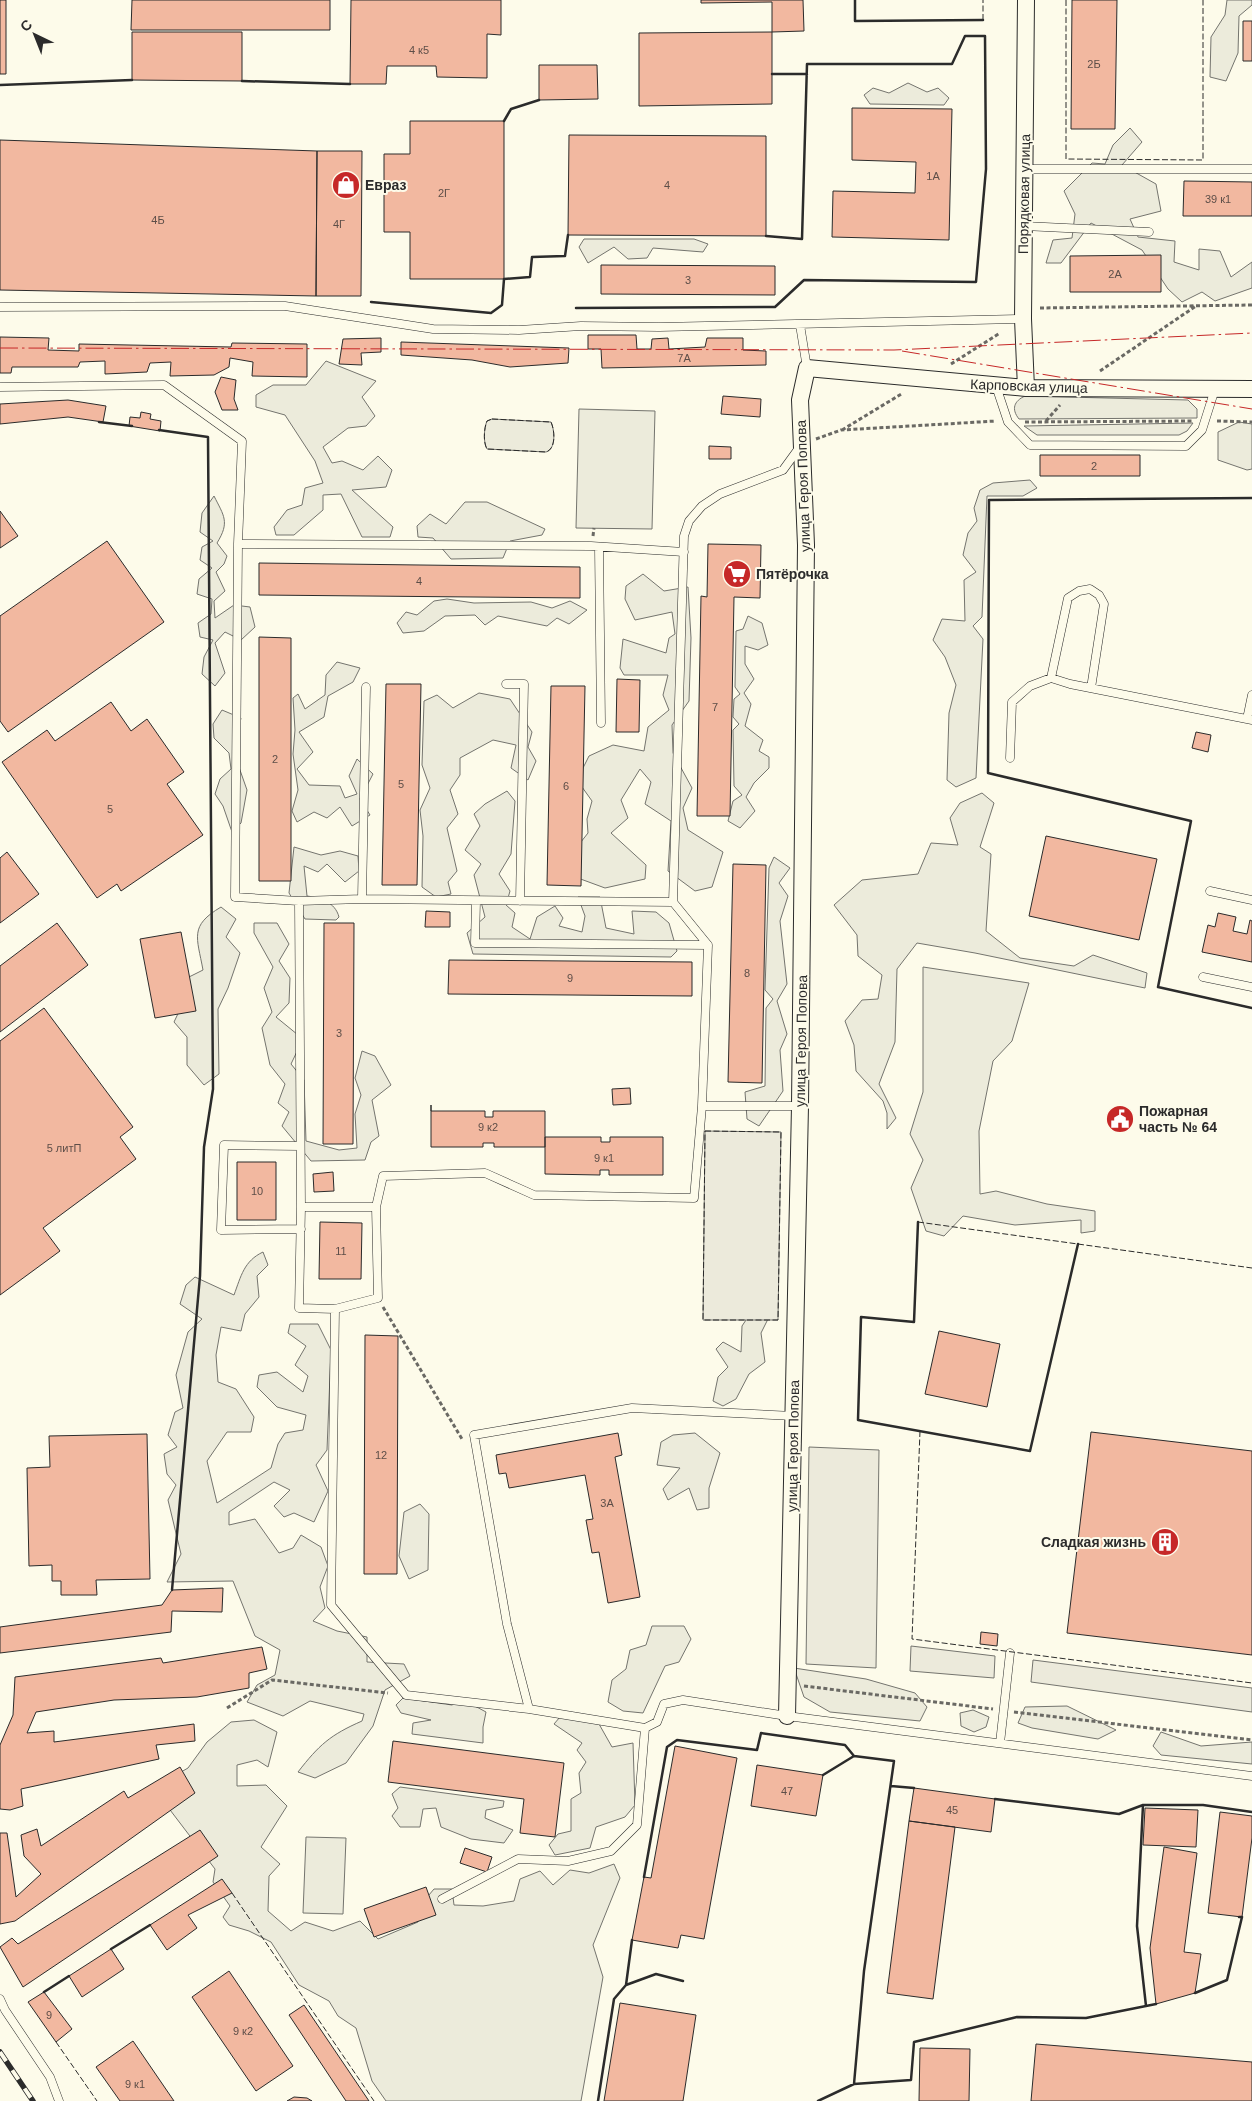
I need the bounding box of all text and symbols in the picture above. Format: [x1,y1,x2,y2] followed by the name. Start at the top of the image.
[10,10,60,60] north arrow
[17,16,35,35] text: С
[409,44,429,56] house number: 4 к5
[1087,58,1101,70] house number: 2Б
[1015,134,1033,254] street label: Порядковая улица
[331,170,361,200] shop icon: Евраз
[926,170,940,182] house number: 1А
[365,177,406,193] place label: Евраз
[664,179,670,191] house number: 4
[438,187,450,199] house number: 2Г
[1205,193,1231,205] house number: 39 к1
[151,214,165,226] house number: 4Б
[333,218,345,230] house number: 4Г
[1108,268,1122,280] house number: 2А
[685,274,691,286] house number: 3
[677,352,691,364] house number: 7А
[970,376,1088,396] street label: Карповская улица
[793,419,813,552] street label: улица Героя Попова
[1091,460,1097,472] house number: 2
[722,559,752,589] supermarket icon: Пятёрочка
[756,566,829,582] place label: Пятёрочка
[416,575,422,587] house number: 4
[712,701,718,713] house number: 7
[272,753,278,765] house number: 2
[398,778,404,790] house number: 5
[563,780,569,792] house number: 6
[107,803,113,815] house number: 5
[744,967,750,979] house number: 8
[567,972,573,984] house number: 9
[792,975,810,1107] street label: улица Героя Попова
[336,1027,342,1039] house number: 3
[1139,1103,1217,1135] place label: Пожарная часть № 64
[1105,1104,1135,1134] public building icon: Пожарная часть № 64
[478,1121,498,1133] house number: 9 к2
[47,1142,81,1154] house number: 5 литП
[594,1152,614,1164] house number: 9 к1
[251,1185,263,1197] house number: 10
[335,1245,347,1257] house number: 11
[784,1380,802,1512] street label: улица Героя Попова
[375,1449,387,1461] house number: 12
[600,1497,614,1509] house number: 3А
[1150,1527,1180,1557] building icon: Сладкая жизнь
[1041,1534,1146,1550] place label: Сладкая жизнь
[781,1785,793,1797] house number: 47
[946,1804,958,1816] house number: 45
[46,2009,52,2021] house number: 9
[233,2025,253,2037] house number: 9 к2
[125,2078,145,2090] house number: 9 к1

